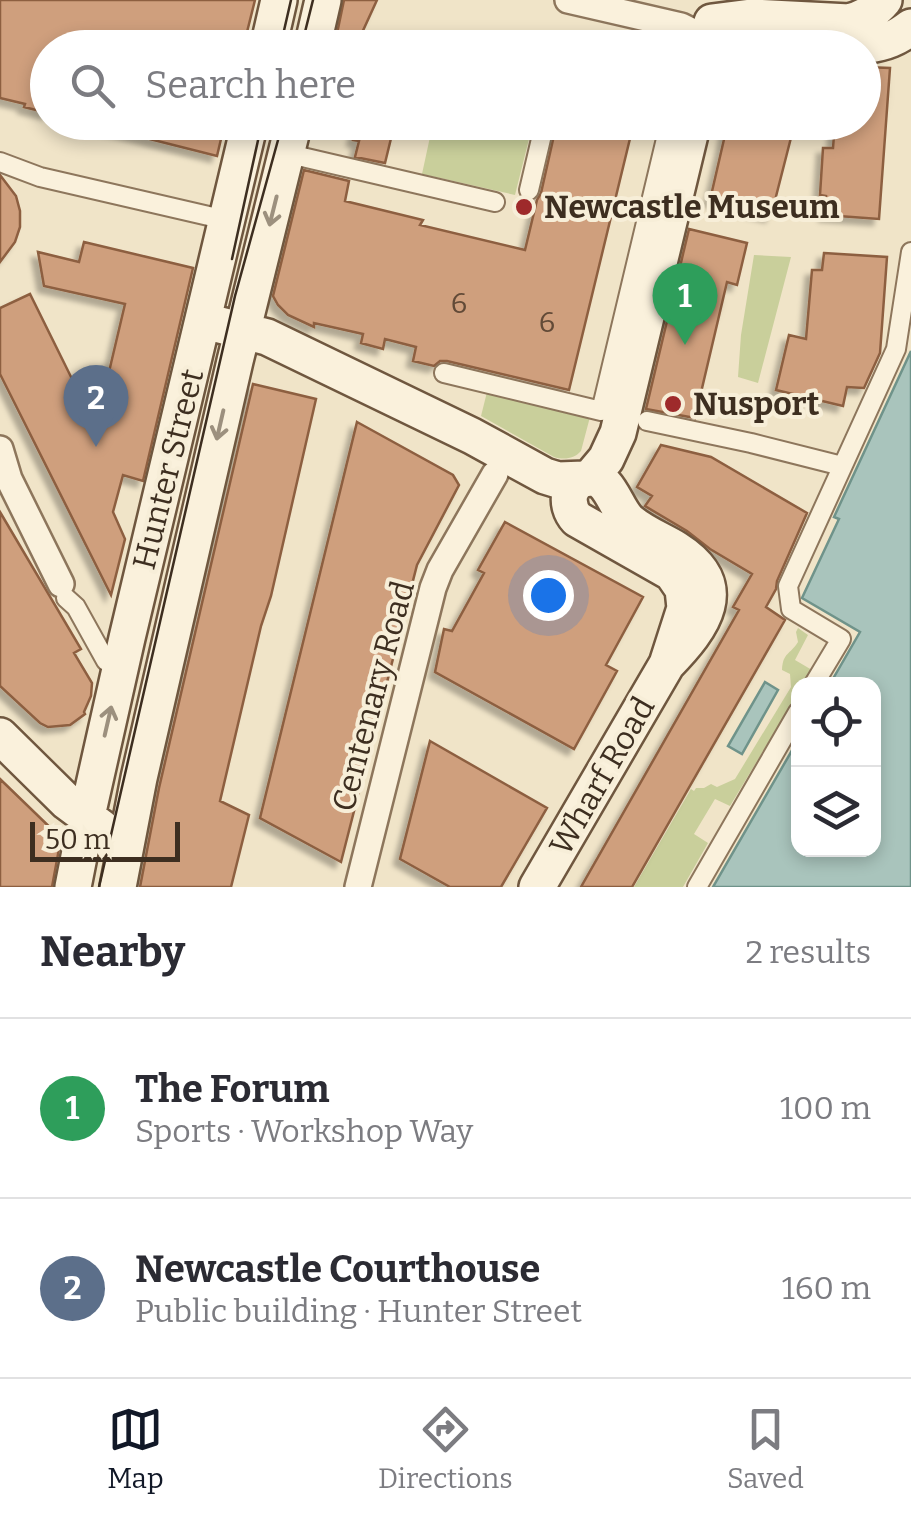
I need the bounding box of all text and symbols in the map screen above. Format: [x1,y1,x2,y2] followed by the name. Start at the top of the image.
[30,30,881,140] search box
[65,58,120,113] icon: search
[145,62,356,108] text: Search here
[544,188,840,226] place label: Newcastle Museum
[263,194,281,226] one-way arrow
[513,196,535,218] marker: Newcastle Museum
[652,262,718,345] pin: 1
[451,287,467,320] house number: 6
[539,306,555,339] house number: 6
[64,364,128,447] pin: 2
[125,364,211,573] street label: Hunter Street
[693,385,820,423] place label: Nusport
[662,393,684,415] marker: Nusport
[210,408,228,440] one-way arrow
[523,570,574,621] your location
[324,577,422,815] street label: Centenary Road
[791,677,881,857] map controls
[791,677,881,767] button: locate
[541,690,663,862] street label: Wharf Road
[100,706,118,738] one-way arrow
[791,767,881,857] button: layers
[30,817,180,861] scale bar
[45,823,110,856] text: 50 m
[40,927,185,977] text: Nearby
[745,933,871,971] text: 2 results
[135,1066,330,1112] text: The Forum
[66,1089,79,1127] text: 1
[780,1089,871,1127] text: 100 m
[135,1112,473,1150] text: Sports · Workshop Way
[135,1246,540,1292] text: Newcastle Courthouse
[63,1269,82,1307] text: 2
[782,1269,871,1307] text: 160 m
[135,1292,582,1330] text: Public building · Hunter Street
[107,1402,164,1495] tab: Map
[378,1402,513,1495] tab: Directions
[727,1402,804,1495] tab: Saved

